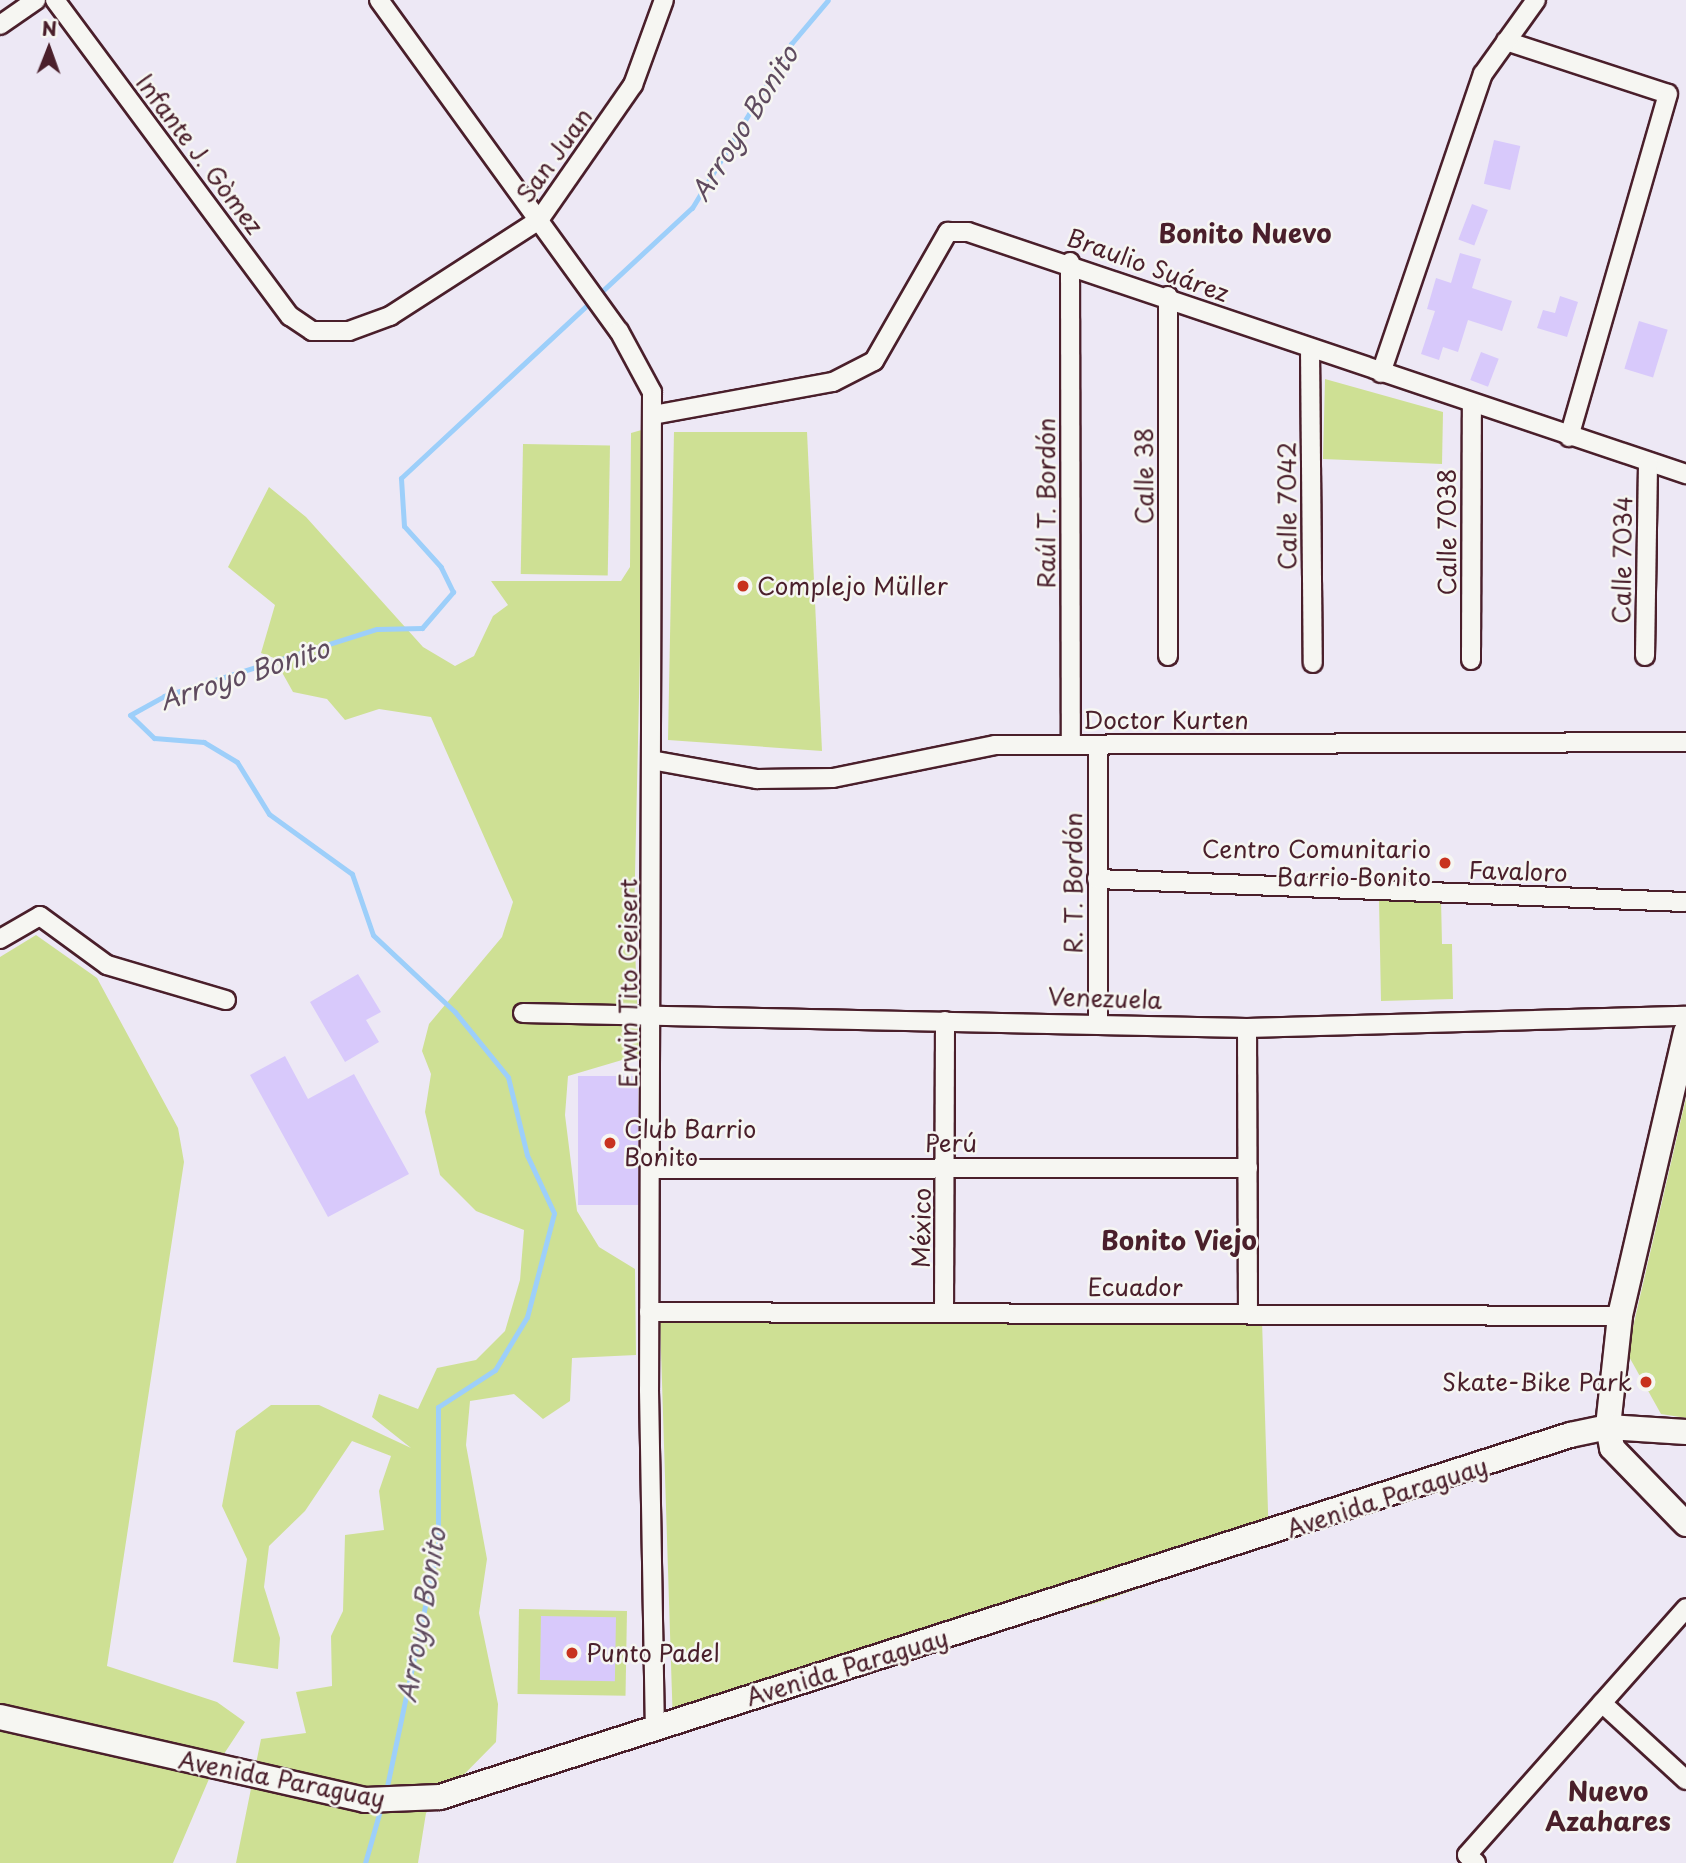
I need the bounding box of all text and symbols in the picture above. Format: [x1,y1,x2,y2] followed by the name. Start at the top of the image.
[14,14,84,84] north arrow
[42,14,57,42] text: N
[684,40,804,206] water label: Arroyo Bonito
[129,67,271,241] street label: Infante J. Gòmez
[510,103,598,207] street label: San Juan
[1158,217,1332,249] district label: Bonito Nuevo
[1064,223,1232,307] street label: Braulio Suárez
[1032,418,1060,588] street label: Raúl T. Bordón
[1130,427,1158,525] street label: Calle 38
[1273,441,1301,571] street label: Calle 7042
[1433,468,1461,596] street label: Calle 7038
[1606,496,1638,624] street label: Calle 7034
[757,572,947,600] place label: Complejo Müller
[735,578,751,594] marker: Complejo Müller
[155,632,333,716] water label: Arroyo Bonito
[1083,706,1249,734] street label: Doctor Kurten
[1059,811,1087,955] street label: R. T. Bordón
[1201,835,1431,891] place label: Centro Comunitario Barrio Bonito
[1437,855,1453,871] marker: Centro Comunitario Barrio Bonito
[1468,855,1568,887] street label: Favaloro
[614,878,642,1088] street label: Erwin Tito Geisert
[1047,982,1163,1014] street label: Venezuela
[624,1115,756,1171] place label: Club Barrio Bonito
[925,1129,977,1157] street label: Perú
[602,1135,618,1151] marker: Club Barrio Bonito
[906,1188,936,1268] street label: México
[1101,1224,1257,1256] district label: Bonito Viejo
[1087,1273,1183,1301] street label: Ecuador
[1442,1368,1632,1396] place label: Skate-Bike Park
[1638,1374,1654,1390] marker: Skate-Bike Park
[1283,1451,1491,1543] street label: Avenida Paraguay
[390,1525,452,1705] water label: Arroyo Bonito
[742,1623,952,1711] street label: Avenida Paraguay
[586,1639,721,1667] place label: Punto Padel
[564,1645,580,1661] marker: Punto Padel
[176,1745,388,1813] street label: Avenida Paraguay
[1545,1775,1671,1837] district label: Nuevo Azahares

